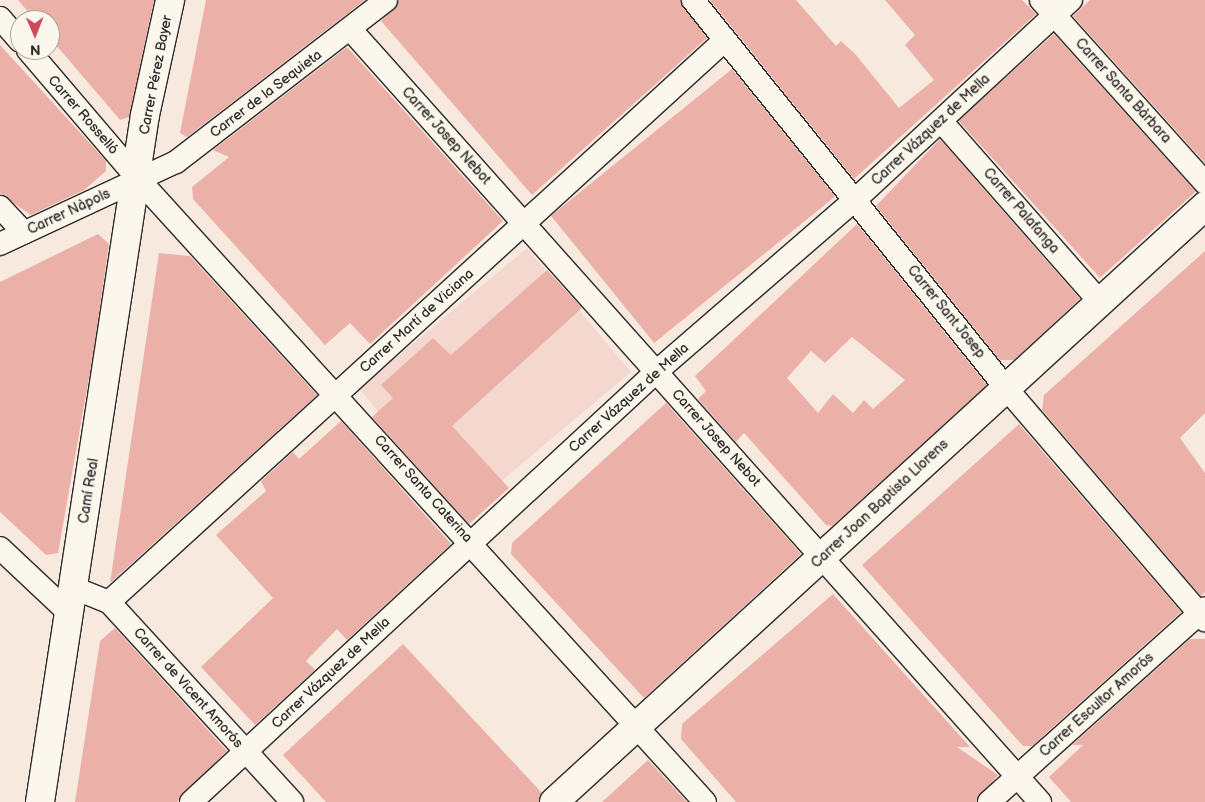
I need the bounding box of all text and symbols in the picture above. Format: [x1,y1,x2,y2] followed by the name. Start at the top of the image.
[10,10,60,60] north arrow
[136,14,176,136] street label: Carrer Pérez Bayer
[1071,35,1175,147] street label: Carrer Santa Bàrbara
[30,41,41,58] text: N
[207,46,325,142] street label: Carrer de la Sequieta
[868,71,994,189] street label: Carrer Vázquez de Mella
[44,72,122,158] street label: Carrer Rosselló
[398,84,494,188] street label: Carrer Josep Nebot
[979,165,1063,257] street label: Carrer Palafanga
[25,185,113,239] street label: Carrer Nàpols
[903,262,989,362] street label: Carrer Sant Josep
[356,265,478,377] street label: Carrer Martí de Viciana
[565,340,693,456] street label: Carrer Vázquez de Mella
[668,386,764,490] street label: Carrer Josep Nebot
[370,432,476,546] street label: Carrer Santa Caterina
[808,436,952,572] street label: Carrer Joan Baptista Llorens
[76,457,102,525] street label: Camí Real
[268,614,394,732] street label: Carrer Vázquez de Mella
[129,624,247,752] street label: Carrer de Vicent Amorós
[1036,649,1158,761] street label: Carrer Escultor Amorós

